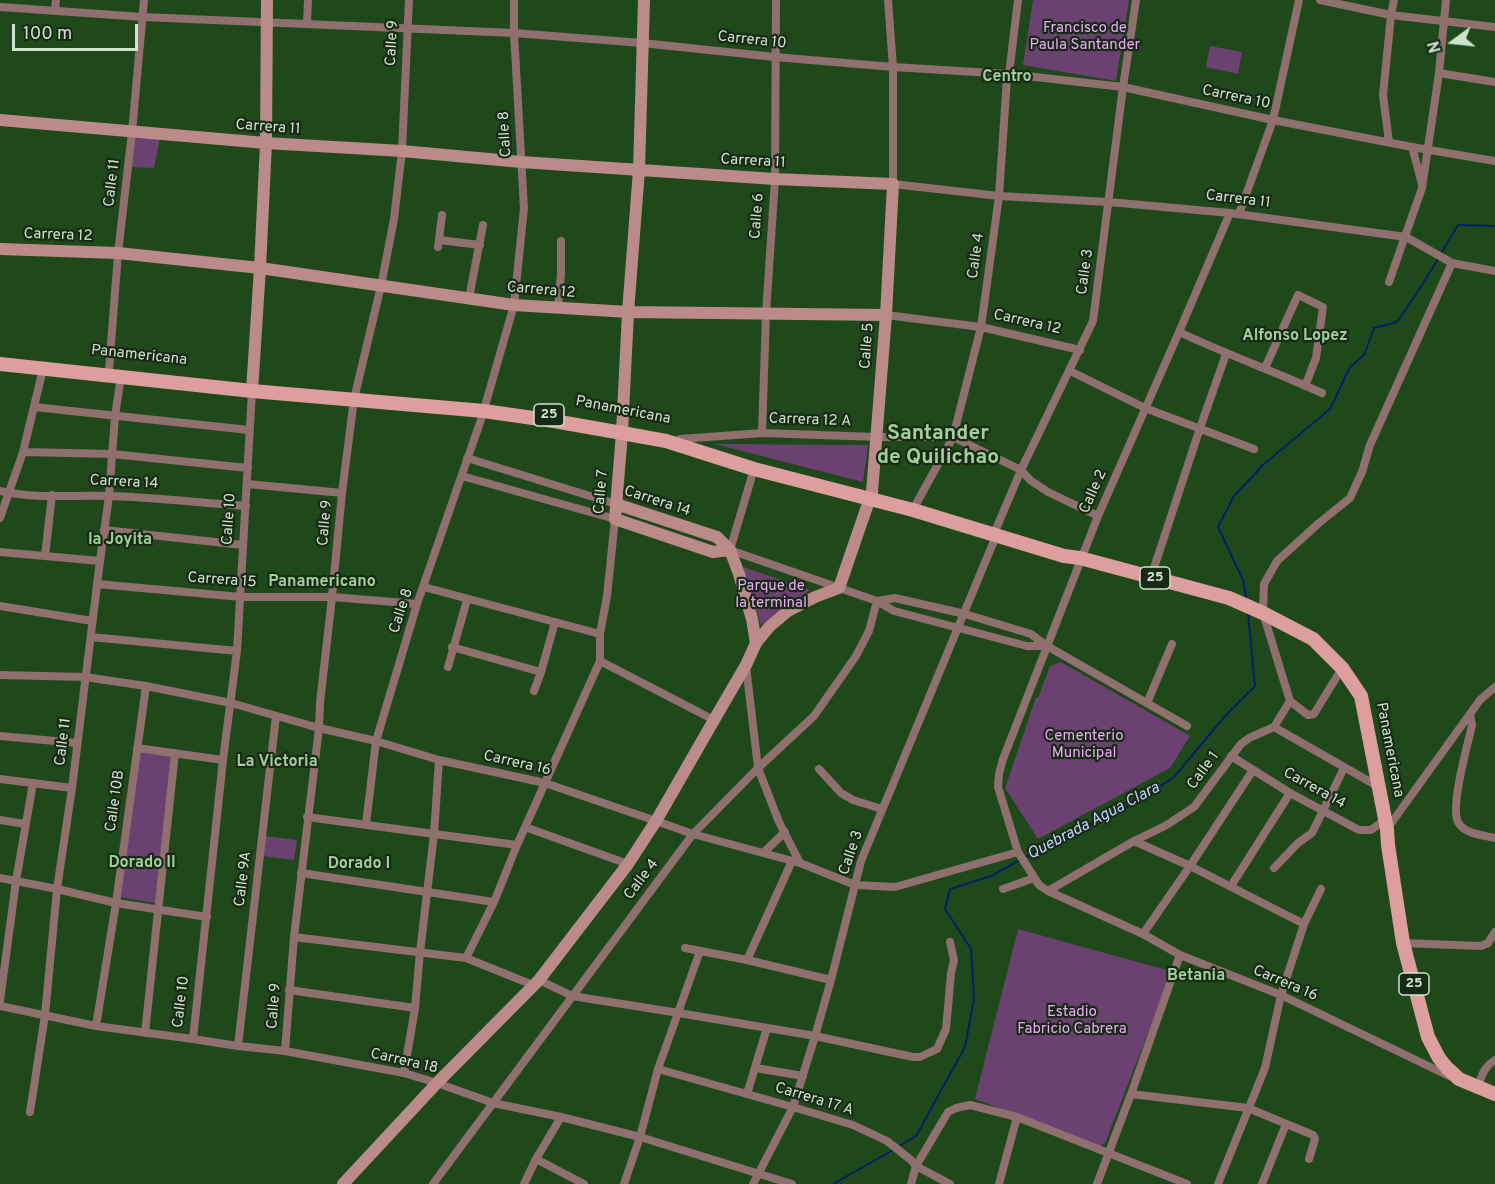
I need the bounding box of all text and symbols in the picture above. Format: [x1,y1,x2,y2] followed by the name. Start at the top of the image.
[15,12,141,50] scale bar
[1423,12,1483,72] north arrow
[383,20,403,66] street label: Calle 9
[1030,20,1140,55] park label: Francisco de Paula Santander
[23,23,72,46] text: 100 m
[717,28,787,54] street label: Carrera 10
[1424,39,1447,55] text: N
[982,68,1032,88] district label: Centro
[1200,82,1272,114] street label: Carrera 10
[496,110,516,158] street label: Calle 8
[235,117,301,139] street label: Carrera 11
[720,151,786,173] street label: Carrera 11
[101,158,125,208] street label: Calle 11
[1204,187,1272,213] street label: Carrera 11
[747,192,769,240] street label: Calle 6
[23,226,93,246] street label: Carrera 12
[965,232,989,280] street label: Calle 4
[1074,248,1098,296] street label: Calle 3
[506,279,576,303] street label: Carrera 12
[991,306,1063,340] street label: Carrera 12
[857,322,879,370] street label: Calle 5
[1242,327,1348,347] district label: Alfonso Lopez
[90,342,188,370] street label: Panamericana
[574,393,672,429] street label: Panamericana
[534,404,564,426] road number: 25
[768,411,852,431] street label: Carrera 12 A
[877,422,999,472] district label: Santander de Quilichao
[1076,467,1112,517] street label: Calle 2
[591,469,613,515] street label: Calle 7
[89,472,159,494] street label: Carrera 14
[622,483,692,521] street label: Carrera 14
[219,492,241,546] street label: Calle 10
[315,499,337,547] street label: Calle 9
[88,531,152,551] district label: la Joyita
[1140,567,1170,589] road number: 25
[187,570,257,592] street label: Carrera 15
[268,573,376,593] district label: Panamericano
[735,578,807,613] park label: Parque de la terminal
[386,586,418,636] street label: Calle 8
[1371,701,1407,799] street label: Panamericana
[52,717,76,767] street label: Calle 11
[1044,728,1124,763] park label: Cementerio Municipal
[481,748,553,780] street label: Carrera 16
[1184,748,1224,794] street label: Calle 1
[236,753,318,773] district label: La Victoria
[1280,764,1348,814] street label: Carrera 14
[103,769,129,833] street label: Calle 10B
[1025,779,1163,865] water label: Quebrada Agua Clara
[836,828,868,878] street label: Calle 3
[232,850,256,908] street label: Calle 9A
[108,854,176,874] district label: Dorado II
[328,855,390,875] district label: Dorado I
[621,856,663,904] street label: Calle 4
[1250,962,1320,1006] street label: Carrera 16
[1167,967,1225,987] district label: Betania
[1399,973,1429,995] road number: 25
[170,975,194,1029] street label: Calle 10
[264,982,286,1030] street label: Calle 9
[1017,1004,1127,1039] park label: Estadio Fabricio Cabrera
[368,1045,440,1079] street label: Carrera 18
[773,1080,855,1120] street label: Carrera 17 A

